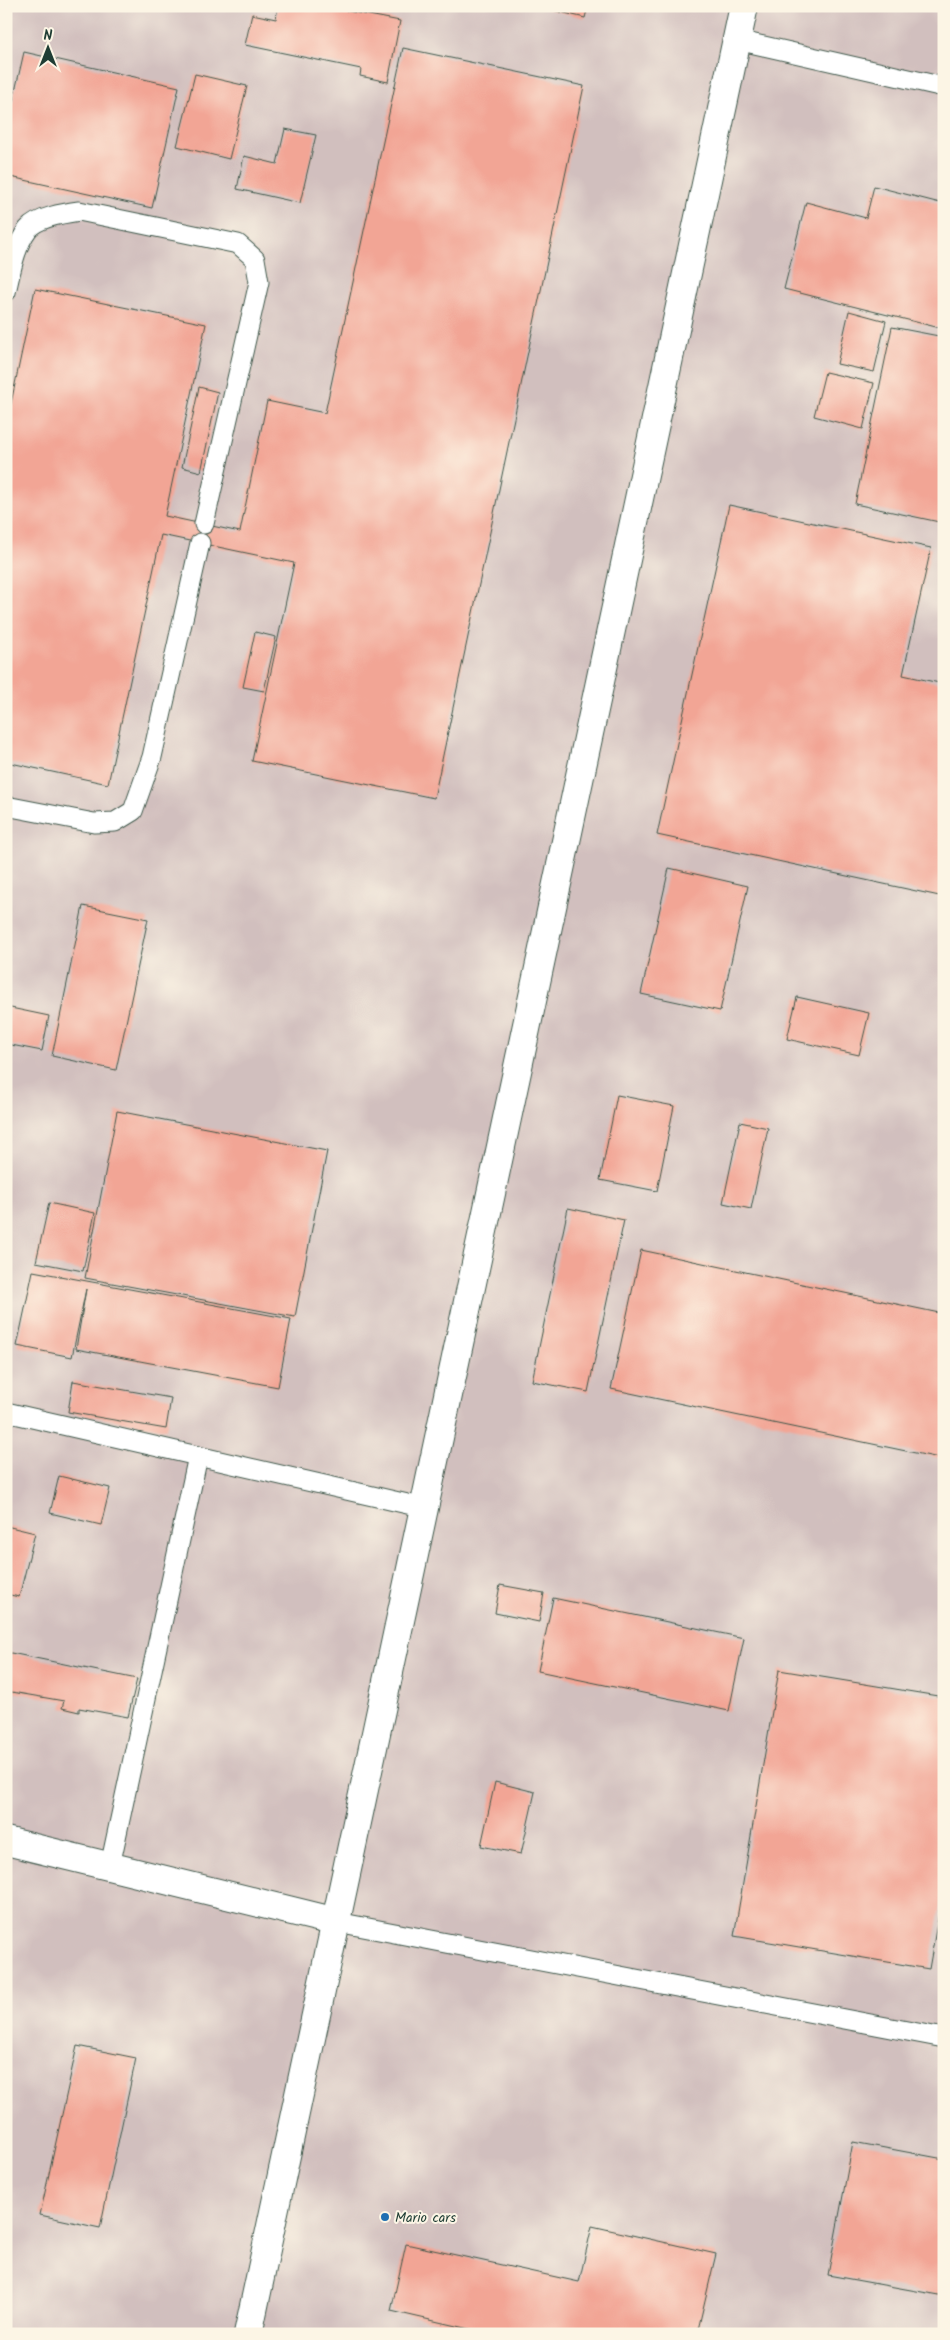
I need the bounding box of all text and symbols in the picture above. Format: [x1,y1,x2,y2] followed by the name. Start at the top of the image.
[22,22,72,72] north arrow
[44,25,53,47] text: N
[395,2207,456,2229] place label: Mario cars
[379,2211,391,2223] marker: Mario cars

